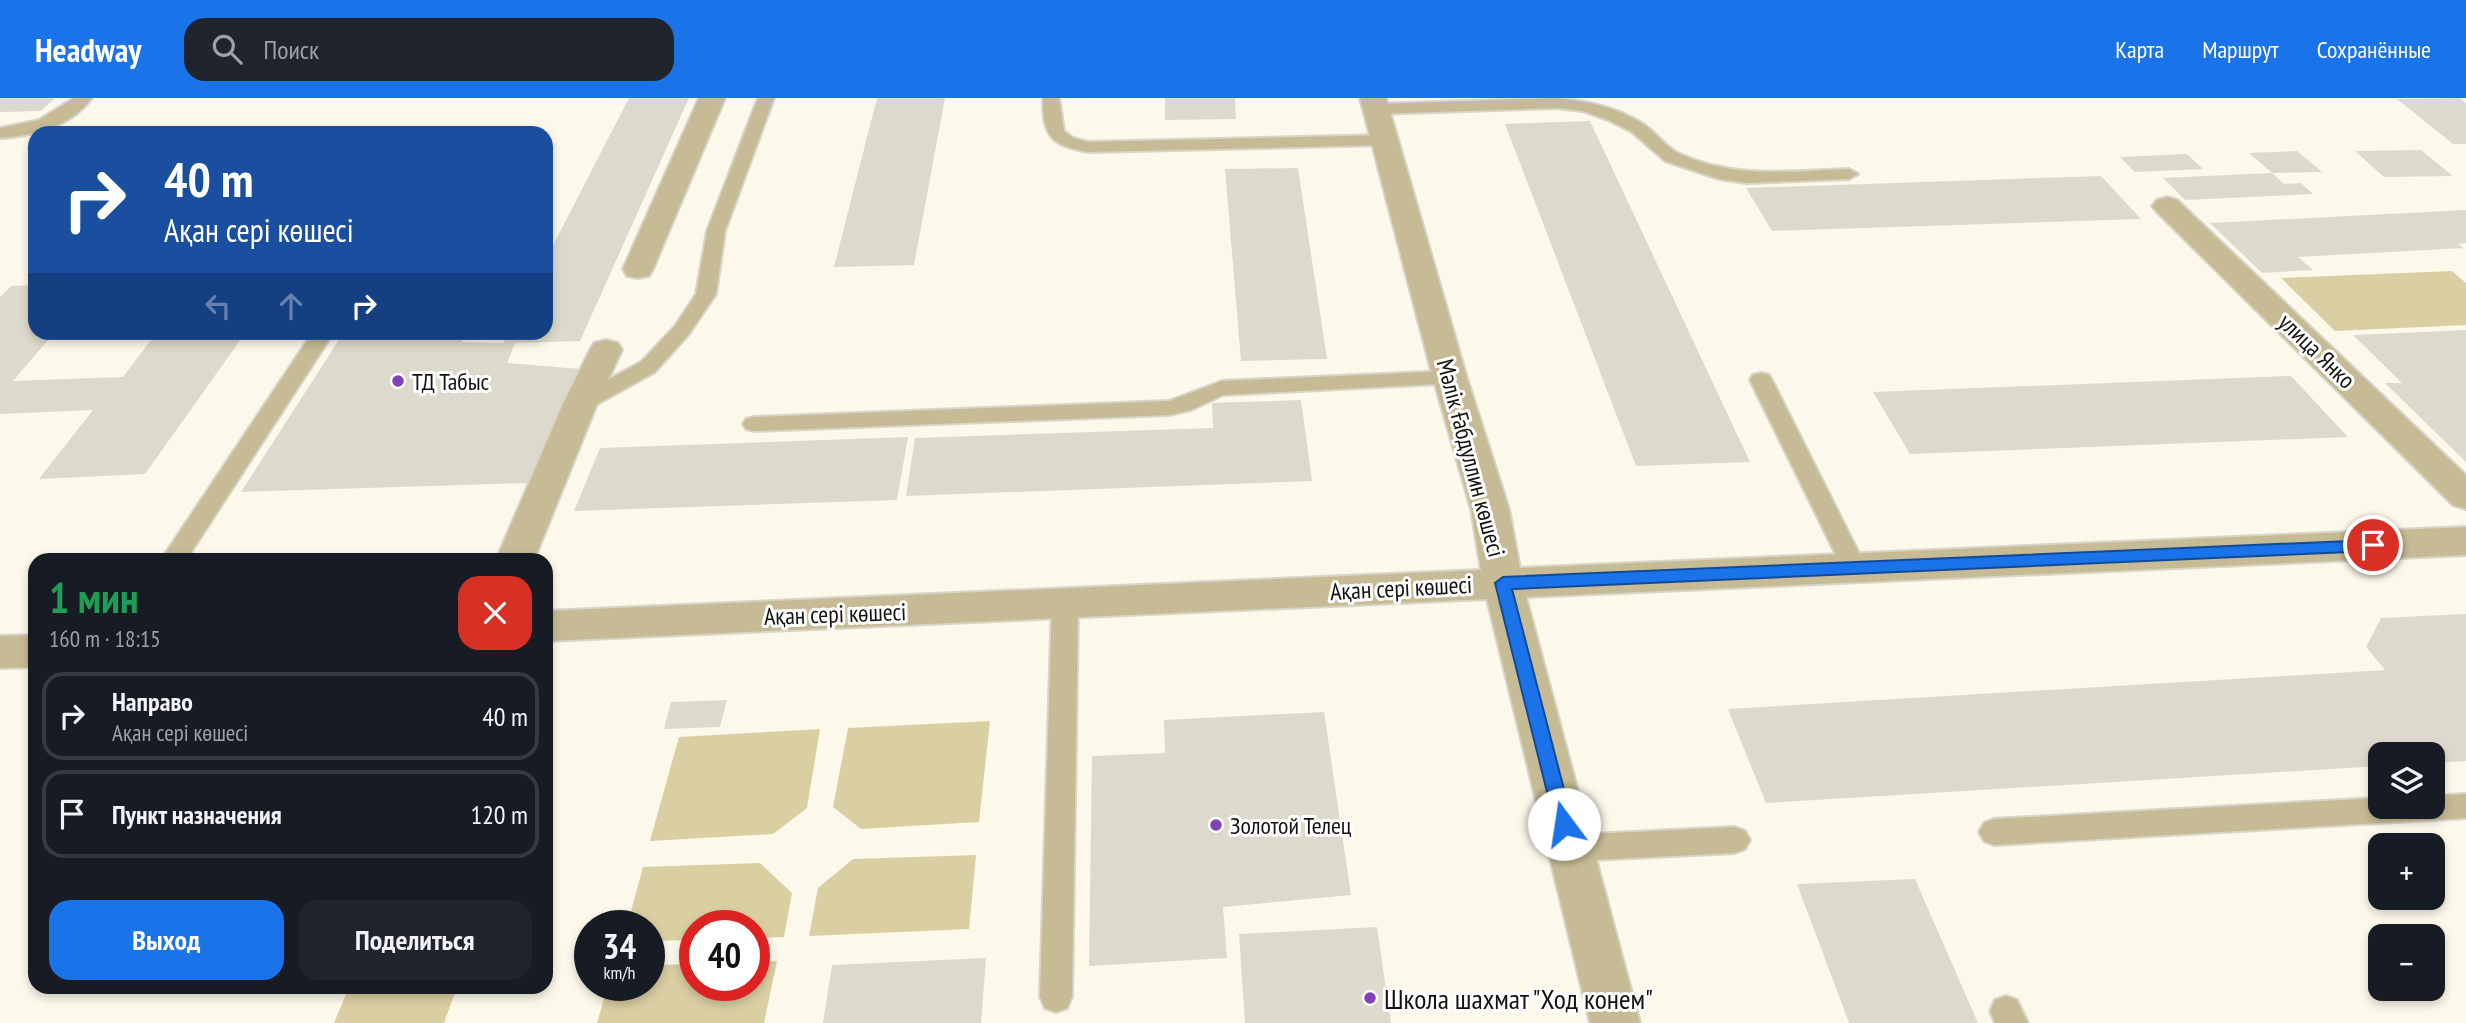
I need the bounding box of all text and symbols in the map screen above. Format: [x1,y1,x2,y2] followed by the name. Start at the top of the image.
[184,18,674,81] search box
[35,28,142,71] text: Headway
[208,30,246,68] icon: search
[264,33,319,66] text: Поиск
[2115,34,2164,65] text: Карта
[2202,34,2279,65] text: Маршрут
[2317,34,2431,65] text: Сохранённые
[164,147,253,211] text: 40 m
[49,154,140,245] icon: right
[164,209,354,251] text: Ақан сері көшесі
[199,287,237,325] icon: left
[272,287,310,325] icon: ahead
[345,287,383,325] icon: right
[2272,307,2362,395] street label: улица Янко
[1430,356,1512,560] street label: Мәлік Ғабдуллин көшесі
[412,366,490,397] place label: ТД Табыс
[390,373,406,389] marker: ТД Табыс
[2343,515,2403,575] pin
[2354,526,2392,564] icon: arrive
[1329,569,1473,607] street label: Ақан сері көшесі
[49,570,139,625] text: 1 мин
[458,576,532,650] button: close
[763,596,907,632] street label: Ақан сері көшесі
[49,624,161,653] text: 160 m · 18:15
[112,685,193,718] text: Направо
[53,697,91,735] icon: right
[482,700,528,733] text: 40 m
[112,718,248,747] text: Ақан сері көшесі
[2368,742,2445,1001] map controls
[2368,742,2445,819] button: layers
[1527,787,1601,861] position arrow
[53,795,91,833] icon: arrive
[112,798,282,831] text: Пункт назначения
[470,798,528,831] text: 120 m
[1230,810,1352,841] place label: Золотой Телец
[1208,817,1224,833] marker: Золотой Телец
[2368,833,2445,910] button: +
[49,900,284,980] button: Выход
[298,900,532,980] button: Поделиться
[679,910,770,1001] speed limit sign: 40
[603,923,636,969] text: 34
[2368,924,2445,1001] button: −
[604,961,635,984] text: km/h
[1384,980,1653,1017] place label: Школа шахмат "Ход конем"
[1362,990,1378,1006] marker: Школа шахмат "Ход конем"

